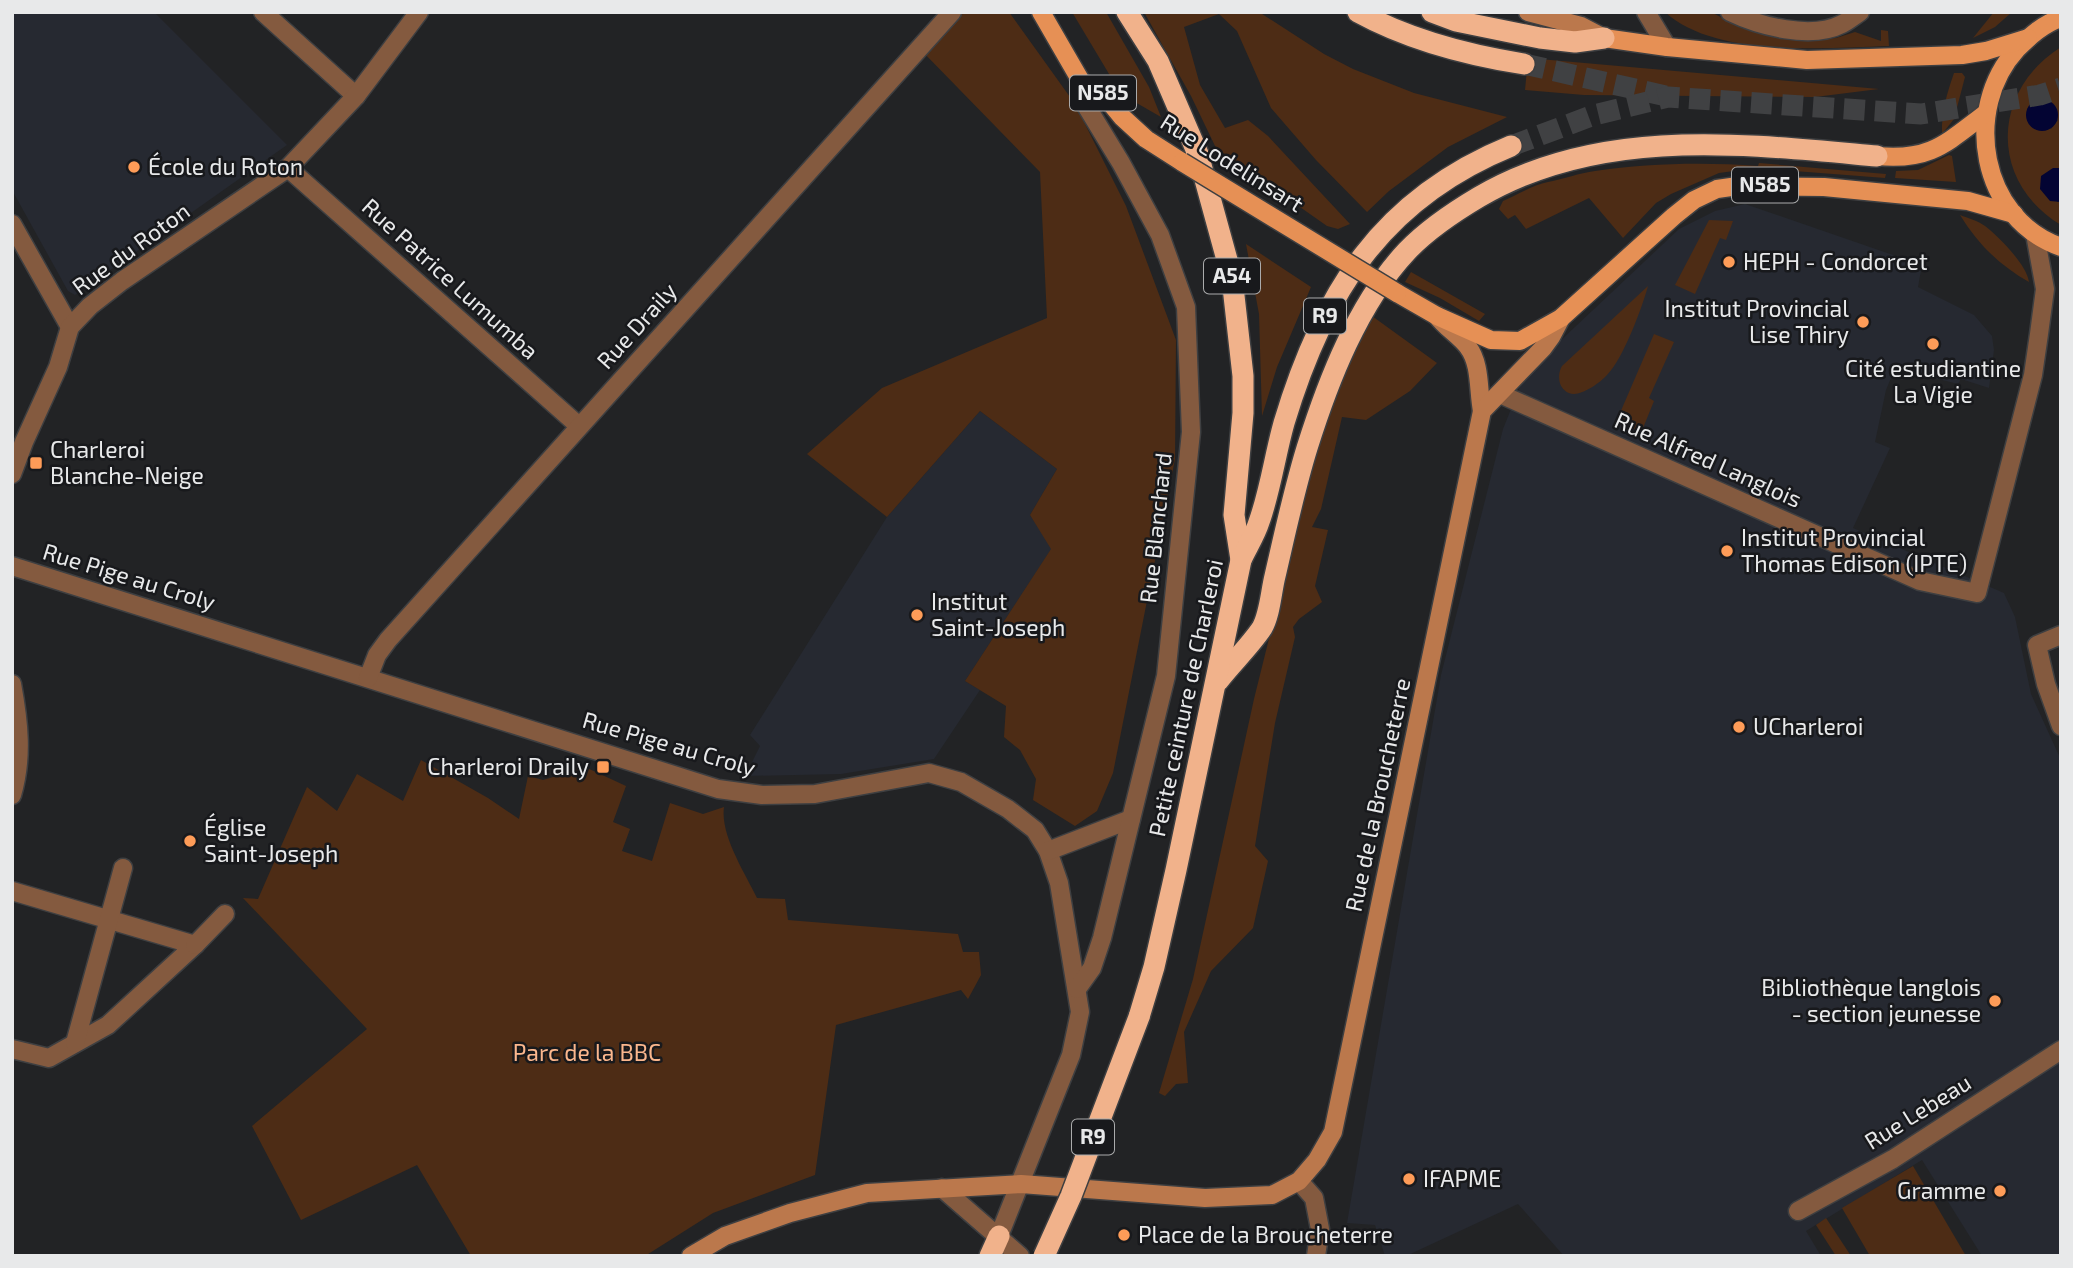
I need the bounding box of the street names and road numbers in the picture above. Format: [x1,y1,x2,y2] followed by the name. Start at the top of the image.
[1070,76,1136,110] road number: N585
[1156,107,1309,217] street label: Rue Lodelinsart
[1732,168,1798,202] road number: N585
[357,192,544,365] street label: Rue Patrice Lumumba
[66,196,195,300] street label: Rue du Roton
[1204,258,1260,294] road number: A54
[590,277,682,374] street label: Rue Draily
[1304,298,1346,334] road number: R9
[1611,405,1806,513] street label: Rue Alfred Langlois
[1133,451,1177,605] street label: Rue Blanchard
[40,537,219,616] street label: Rue Pige au Croly
[1142,556,1228,839] street label: Petite ceinture de Charleroi
[1339,675,1415,914] street label: Rue de la Broucheterre
[579,705,759,781] street label: Rue Pige au Croly
[1859,1067,1976,1155] street label: Rue Lebeau
[1072,1120,1114,1154] road number: R9

